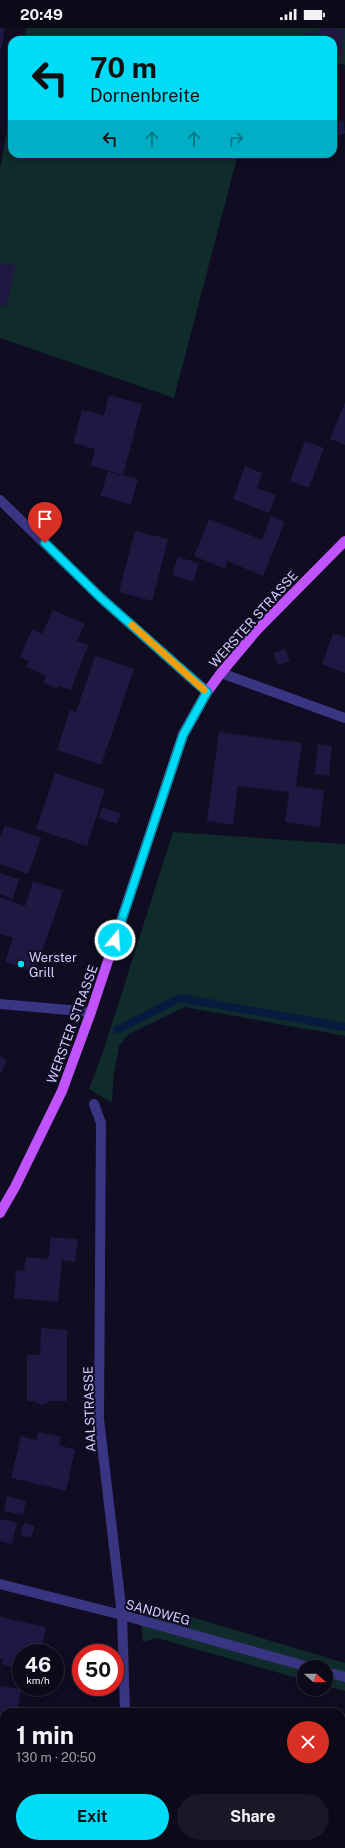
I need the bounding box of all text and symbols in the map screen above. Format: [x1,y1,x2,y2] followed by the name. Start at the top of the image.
[20,6,63,23] text: 20:49
[90,51,157,84] text: 70 m
[24,52,76,104] icon: left
[90,85,200,106] text: Dornenbreite
[99,128,121,150] icon: left
[141,128,163,150] icon: ahead
[183,128,205,150] icon: ahead
[225,128,247,150] icon: right
[28,502,62,543] pin
[34,508,56,530] icon: arrive
[206,568,301,671] street label: WERSTER STRASSE
[94,919,136,961] position arrow
[29,950,77,980] place label: Werster Grill
[16,959,26,969] marker: Werster Grill
[44,963,101,1085] street label: WERSTER STRASSE
[81,1366,98,1452] street label: AALSTRASSE
[124,1597,192,1628] street label: SANDWEG
[72,1644,124,1696] speed limit sign: 50
[25,1653,51,1677] text: 46
[297,1660,333,1696] north arrow
[297,1660,333,1696] map controls
[26,1674,50,1686] text: km/h
[16,1721,74,1749] text: 1 min
[287,1721,329,1763] button: close
[16,1750,96,1765] text: 130 m · 20:50
[16,1794,169,1840] button: Exit
[177,1794,329,1840] button: Share

